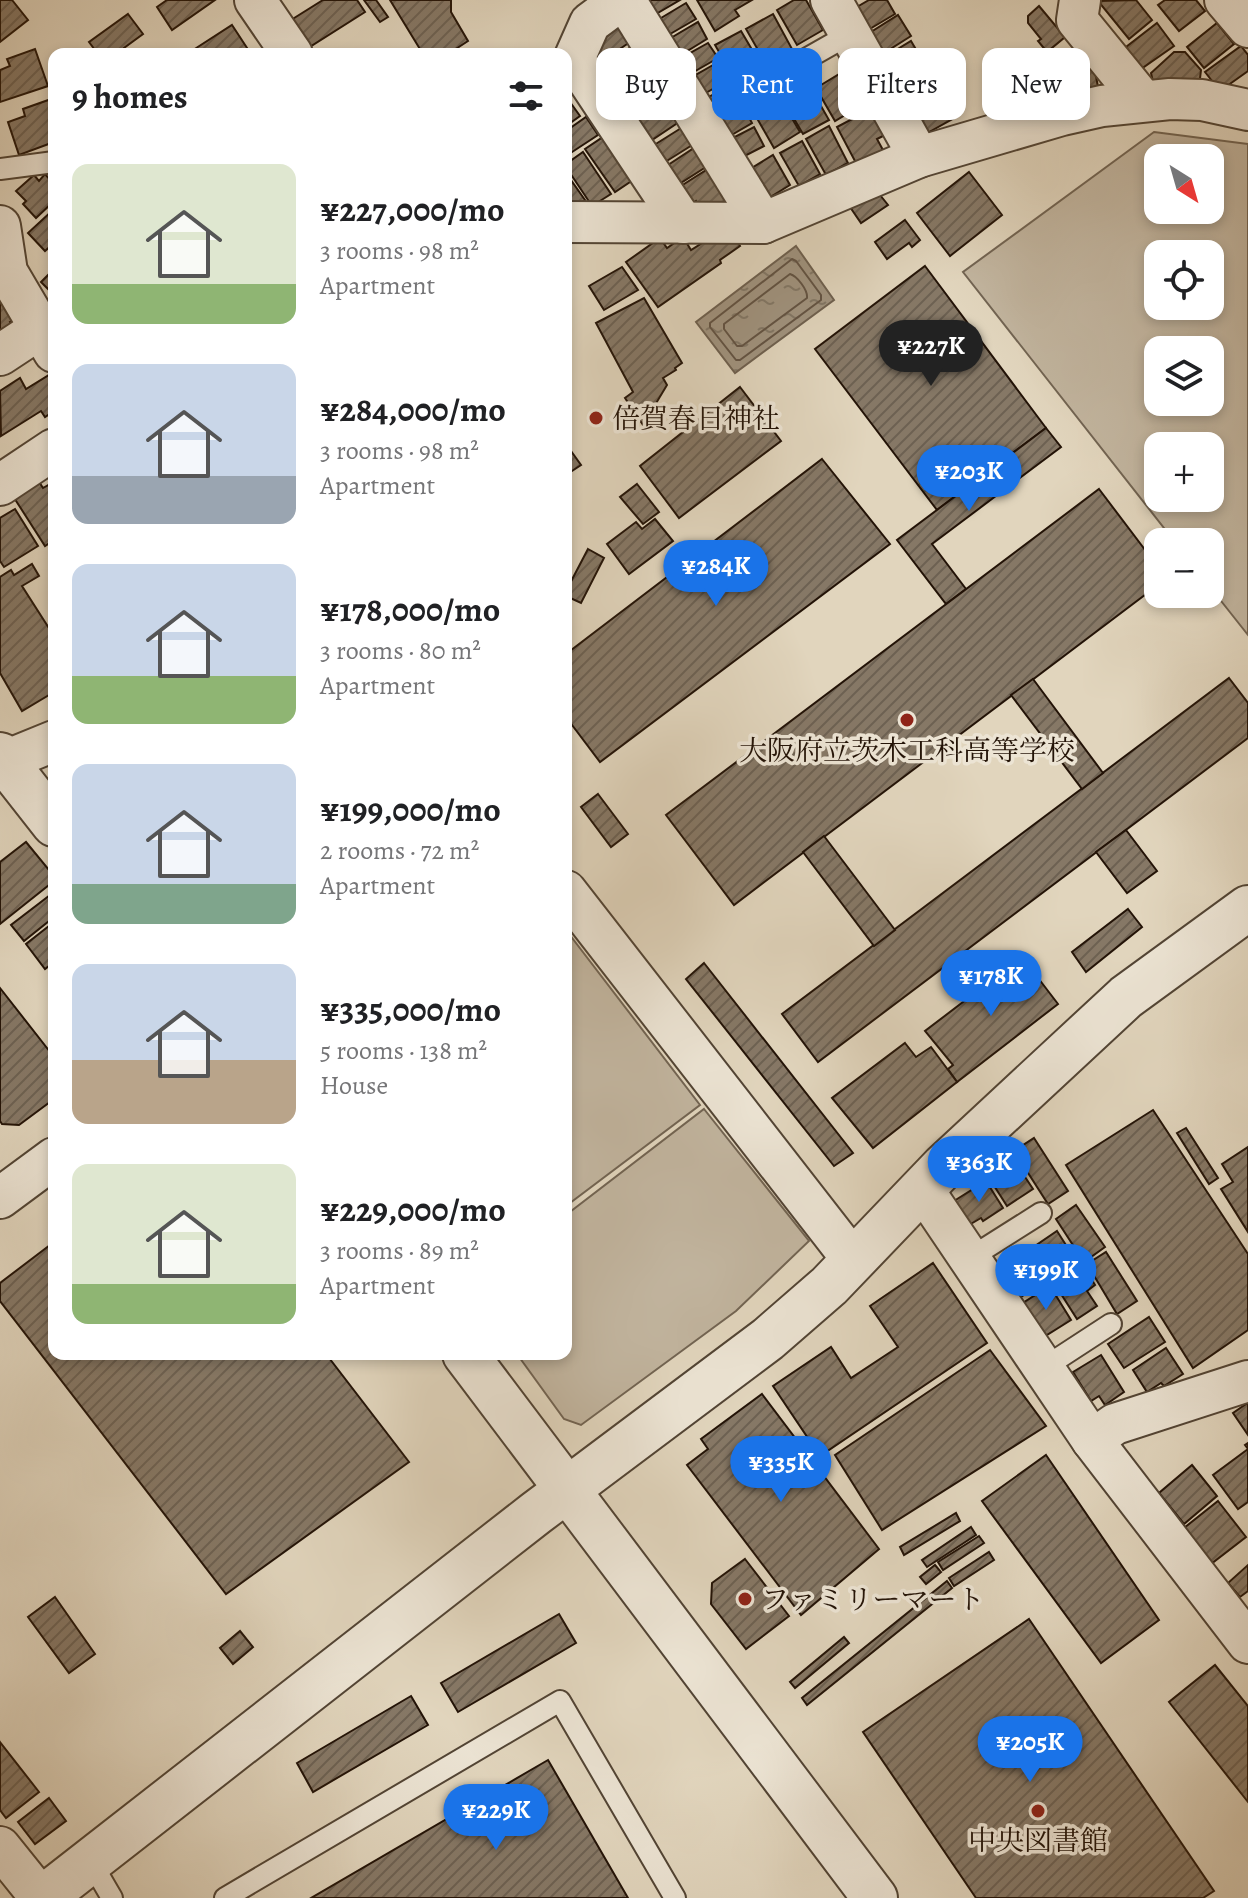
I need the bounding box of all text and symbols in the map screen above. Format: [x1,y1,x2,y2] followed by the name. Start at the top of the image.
[596,48,696,120] chip: Buy
[712,48,822,120] chip: Rent
[838,48,966,120] chip: Filters
[982,48,1090,120] chip: New
[72,73,188,120] text: 9 homes
[504,74,548,118] icon: filters
[1144,144,1224,224] north arrow
[1144,144,1224,608] map controls
[320,186,505,233] text: ¥227,000/mo
[136,196,232,292] icon: home
[320,233,479,268] text: 3 rooms · 98 m²
[1144,240,1224,320] button: locate
[320,268,435,303] text: Apartment
[875,320,987,388] pin: ¥227K
[897,328,965,363] text: ¥227K
[1144,336,1224,416] button: layers
[320,386,506,433] text: ¥284,000/mo
[136,396,232,492] icon: home
[612,400,780,438] place label: 倍賀春日神社
[587,409,605,427] marker: 倍賀春日神社
[1144,432,1224,512] button: +
[320,433,479,468] text: 3 rooms · 98 m²
[913,445,1025,513] pin: ¥203K
[935,453,1003,488] text: ¥203K
[320,468,435,503] text: Apartment
[1144,528,1224,608] button: −
[660,540,772,608] pin: ¥284K
[681,548,751,583] text: ¥284K
[320,586,500,633] text: ¥178,000/mo
[136,596,232,692] icon: home
[320,633,481,668] text: 3 rooms · 80 m²
[320,668,435,703] text: Apartment
[898,711,916,729] marker: 大阪府立茨木工科高等学校
[739,732,1075,770] place label: 大阪府立茨木工科高等学校
[320,786,501,833] text: ¥199,000/mo
[136,796,232,892] icon: home
[320,833,479,868] text: 2 rooms · 72 m²
[320,868,435,903] text: Apartment
[935,950,1047,1018] pin: ¥178K
[959,958,1023,993] text: ¥178K
[320,986,501,1033] text: ¥335,000/mo
[136,996,232,1092] icon: home
[320,1033,487,1068] text: 5 rooms · 138 m²
[320,1068,388,1103] text: House
[923,1136,1035,1204] pin: ¥363K
[946,1144,1012,1179] text: ¥363K
[320,1186,506,1233] text: ¥229,000/mo
[136,1196,232,1292] icon: home
[320,1233,479,1268] text: 3 rooms · 89 m²
[990,1244,1102,1312] pin: ¥199K
[1013,1252,1079,1287] text: ¥199K
[320,1268,435,1303] text: Apartment
[725,1436,837,1504] pin: ¥335K
[748,1444,814,1479] text: ¥335K
[761,1581,984,1619] place label: ファミリーマート
[736,1590,754,1608] marker: ファミリーマート
[974,1716,1086,1784] pin: ¥205K
[996,1724,1064,1759] text: ¥205K
[440,1784,552,1852] pin: ¥229K
[461,1792,531,1827] text: ¥229K
[1029,1802,1047,1820] marker: 中央図書館
[968,1822,1108,1860] place label: 中央図書館

